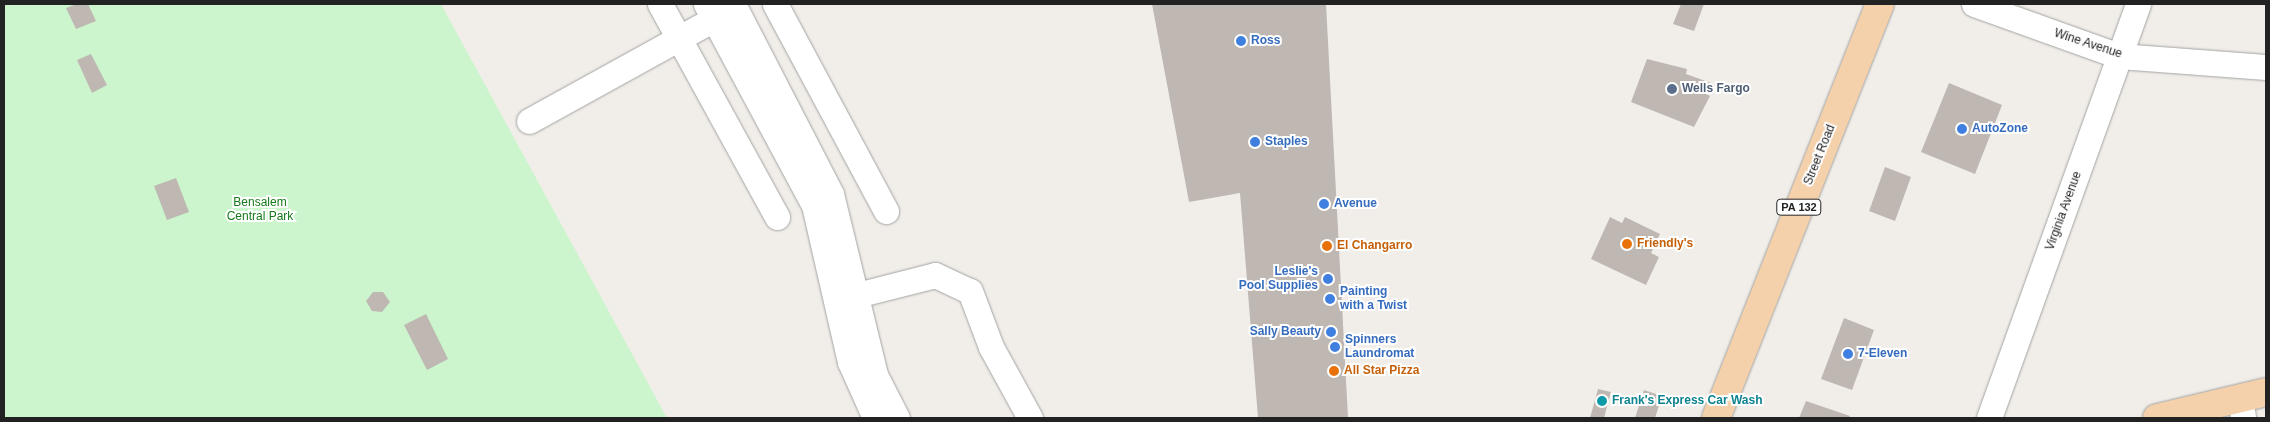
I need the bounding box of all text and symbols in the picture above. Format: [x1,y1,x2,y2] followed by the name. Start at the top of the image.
[2052,26,2124,62] street label: Wine Avenue
[1251,34,1280,48] place label: Ross
[1235,35,1247,47] marker: Ross
[1682,82,1750,96] place label: Wells Fargo
[1666,83,1678,95] marker: Wells Fargo
[1972,122,2028,136] place label: AutoZone
[1801,123,1839,187] street label: Street Road
[1956,123,1968,135] marker: AutoZone
[1265,135,1308,149] place label: Staples
[1249,136,1261,148] marker: Staples
[2043,169,2085,253] street label: Virginia Avenue
[227,196,293,224] park label: Bensalem Central Park
[1334,197,1377,211] place label: Avenue
[1318,198,1330,210] marker: Avenue
[1775,198,1823,216] road number: PA 132
[1637,237,1693,251] place label: Friendly's
[1621,238,1633,250] marker: Friendly's
[1337,239,1412,253] place label: El Changarro
[1321,240,1333,252] marker: El Changarro
[1239,265,1318,293] place label: Leslie's Pool Supplies
[1322,273,1334,285] marker: Leslie's Pool Supplies
[1340,285,1407,313] place label: Painting with a Twist
[1324,293,1336,305] marker: Painting with a Twist
[1250,325,1321,339] place label: Sally Beauty
[1325,326,1337,338] marker: Sally Beauty
[1345,333,1414,361] place label: Spinners Laundromat
[1329,341,1341,353] marker: Spinners Laundromat
[1858,347,1907,361] place label: 7-Eleven
[1842,348,1854,360] marker: 7-Eleven
[1344,364,1419,378] place label: All Star Pizza
[1328,365,1340,377] marker: All Star Pizza
[1612,394,1762,408] place label: Frank's Express Car Wash
[1596,395,1608,407] marker: Frank's Express Car Wash

